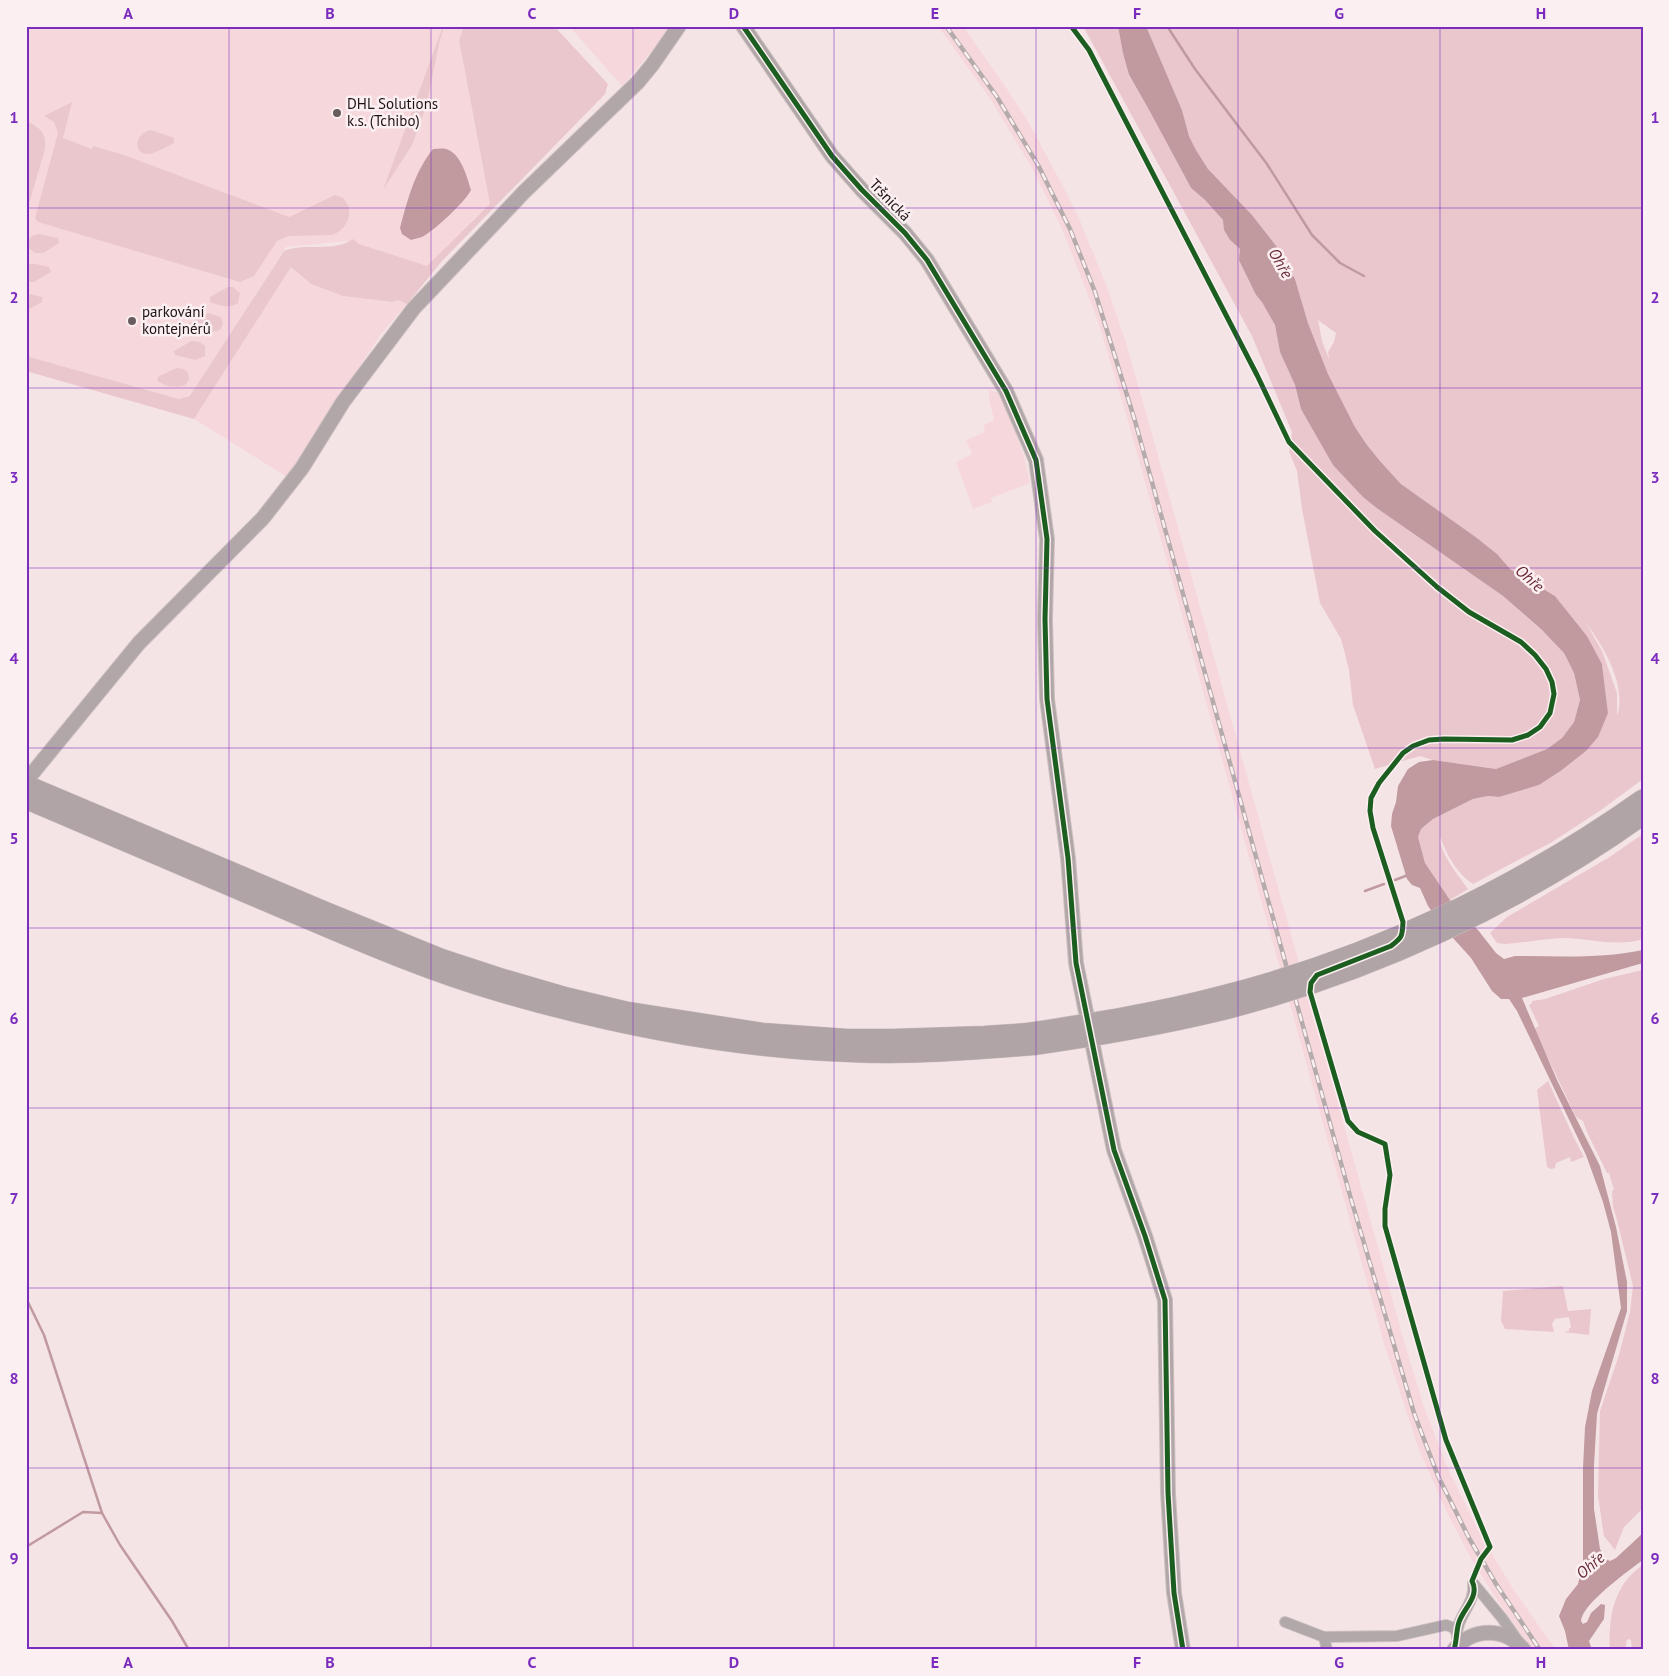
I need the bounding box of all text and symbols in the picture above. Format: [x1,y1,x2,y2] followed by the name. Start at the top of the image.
[123,3,133,23] text: A
[325,3,335,23] text: B
[528,3,537,23] text: C
[729,3,739,23] text: D
[931,3,939,23] text: E
[1133,3,1141,23] text: F
[1334,3,1344,23] text: G
[1536,3,1546,23] text: H
[347,94,438,130] place label: DHL Solutions k.s. (Tchibo)
[9,107,19,127] text: 1
[331,107,343,119] marker: DHL Solutions k.s. (Tchibo)
[1650,107,1660,127] text: 1
[866,174,915,225] street label: Tršnická
[1264,244,1298,282] water label: Ohře
[9,287,19,307] text: 2
[1650,287,1660,307] text: 2
[142,302,211,338] place label: parkování kontejnérů
[126,315,138,327] marker: parkování kontejnérů
[9,467,19,487] text: 3
[1650,467,1660,487] text: 3
[1512,560,1549,596] water label: Ohře
[9,648,19,668] text: 4
[1650,648,1660,668] text: 4
[9,828,19,848] text: 5
[1650,828,1660,848] text: 5
[9,1008,19,1028] text: 6
[1650,1008,1660,1028] text: 6
[9,1188,19,1208] text: 7
[1650,1188,1660,1208] text: 7
[9,1368,19,1388] text: 8
[1650,1368,1660,1388] text: 8
[1572,1547,1609,1583] water label: Ohře
[9,1548,19,1568] text: 9
[1650,1548,1660,1568] text: 9
[123,1652,133,1672] text: A
[325,1652,335,1672] text: B
[528,1652,537,1672] text: C
[729,1652,739,1672] text: D
[931,1652,939,1672] text: E
[1133,1652,1141,1672] text: F
[1334,1652,1344,1672] text: G
[1536,1652,1546,1672] text: H

